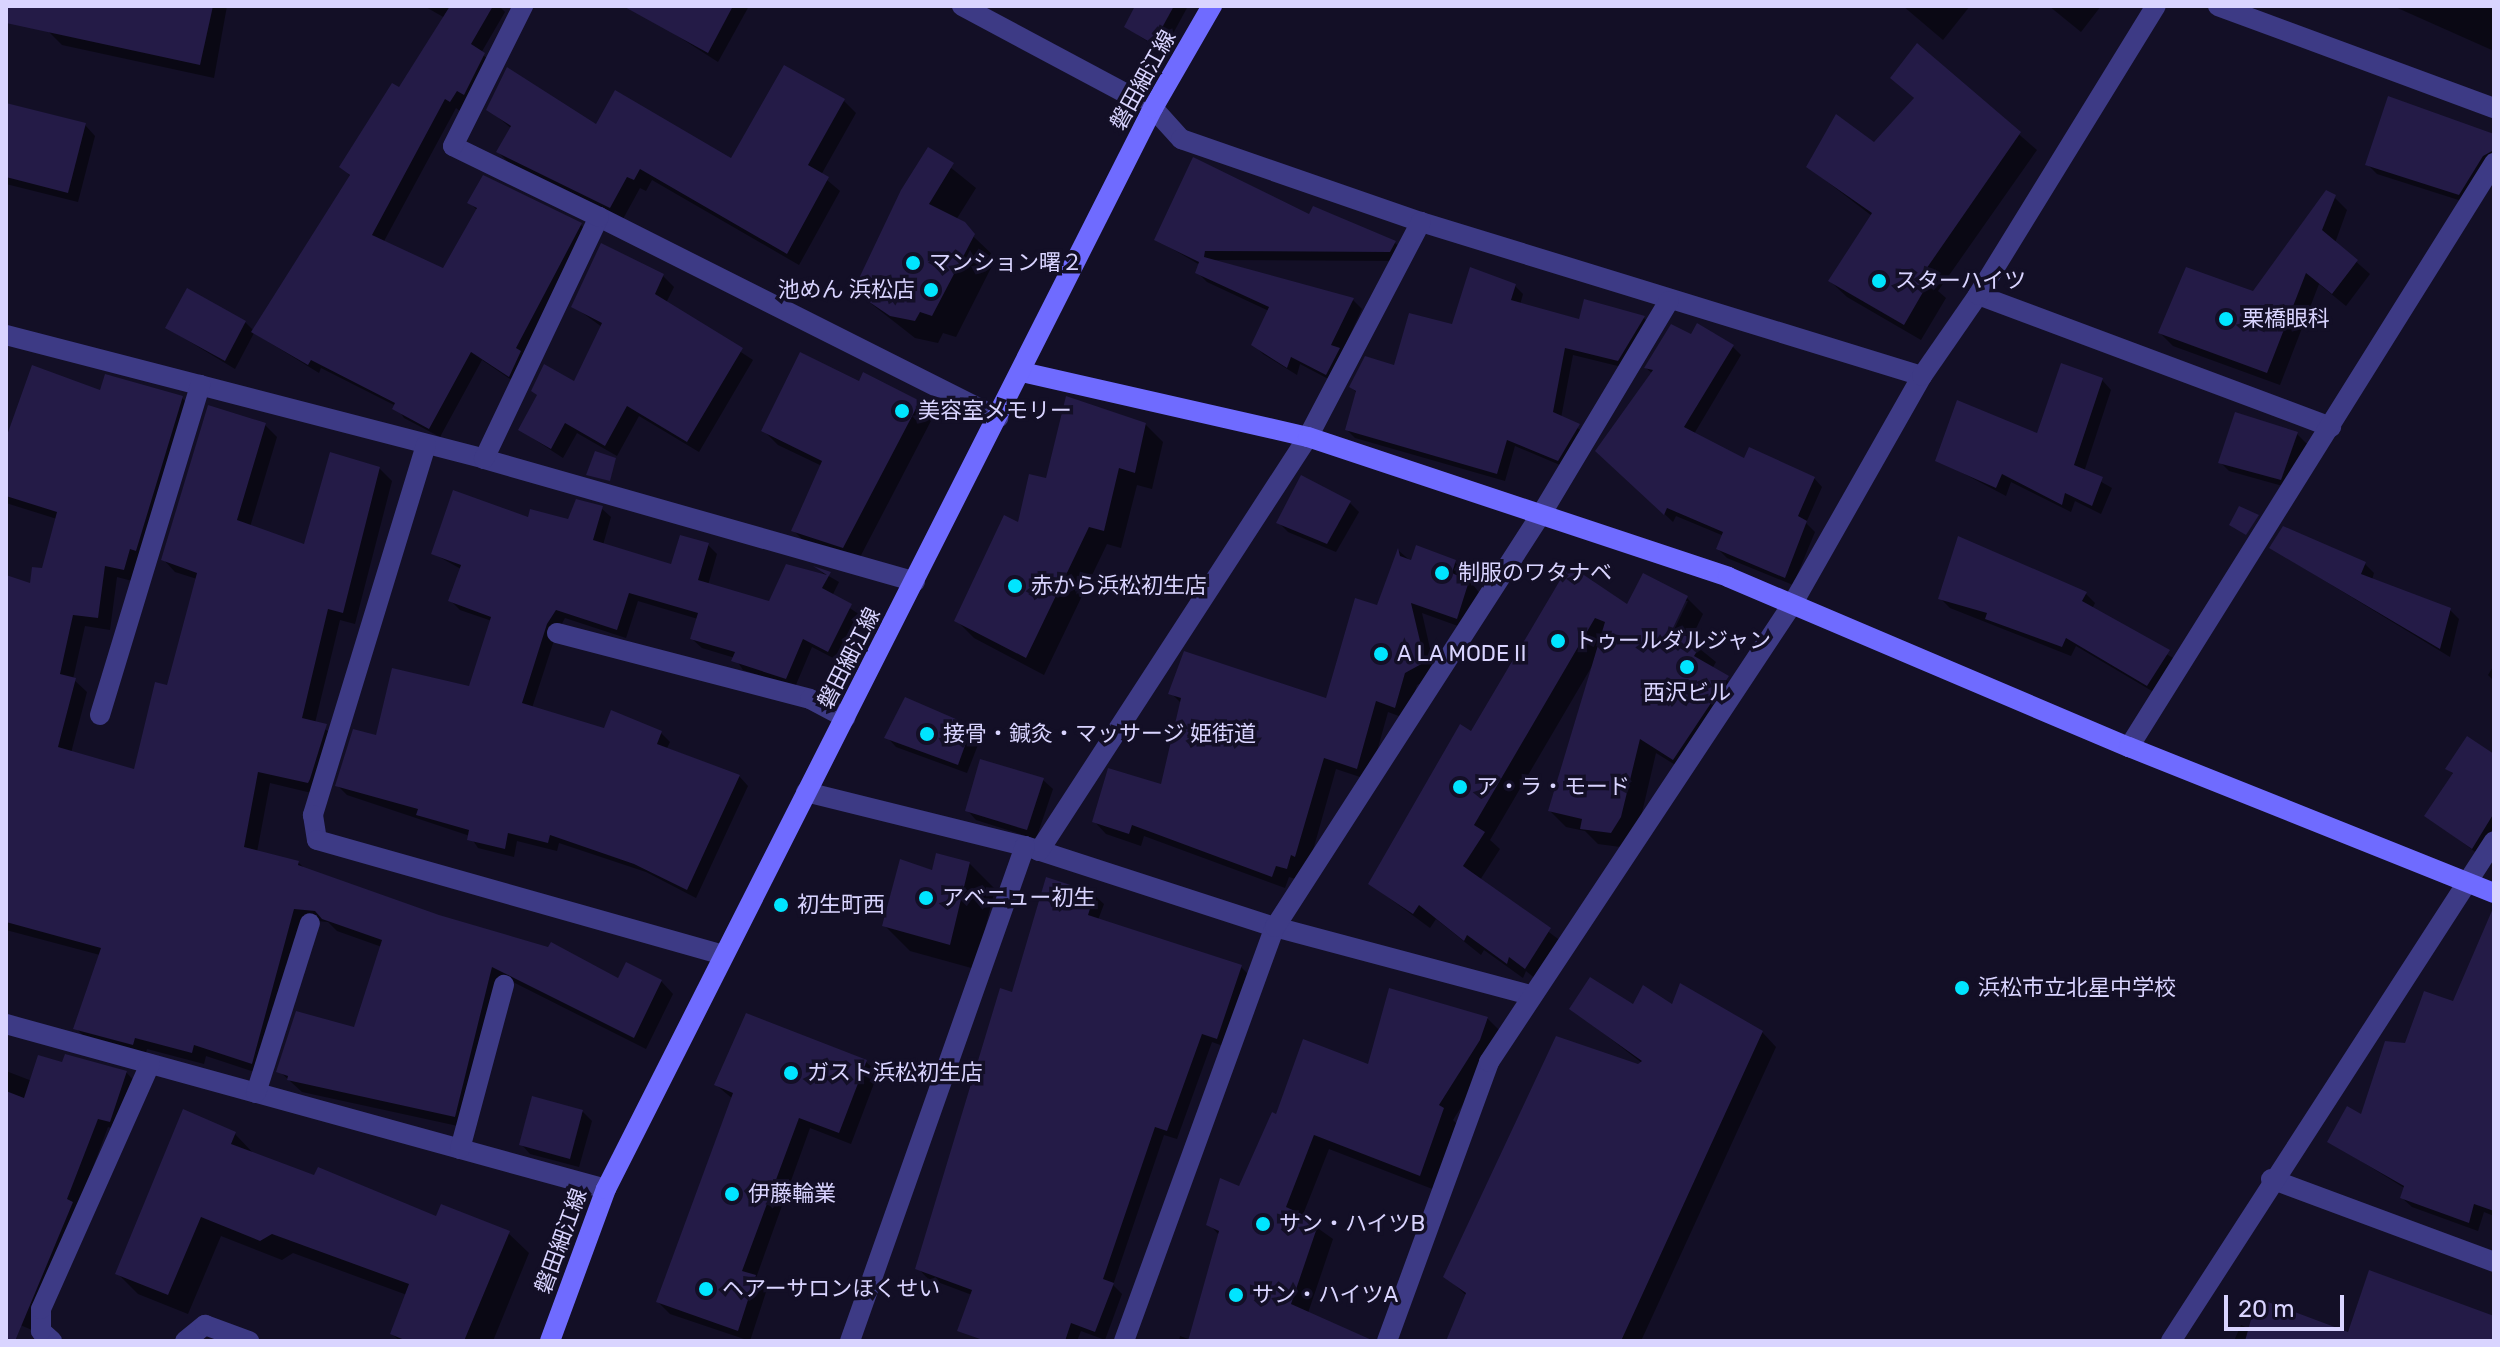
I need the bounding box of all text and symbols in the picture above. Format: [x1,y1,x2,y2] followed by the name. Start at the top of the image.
[1105,25,1181,135] street label: 磐田細江線
[929,250,1083,276] place label: マンション曙２
[904,254,922,272] marker: マンション曙２
[1895,268,2027,294] place label: スターハイツ
[1870,272,1888,290] marker: スターハイツ
[778,277,915,303] place label: 池めん 浜松店
[922,281,940,299] marker: 池めん 浜松店
[2242,306,2330,332] place label: 栗橋眼科
[2217,310,2235,328] marker: 栗橋眼科
[918,398,1072,424] place label: 美容室メモリー
[893,402,911,420] marker: 美容室メモリー
[1458,560,1612,586] place label: 制服のワタナベ
[1433,564,1451,582] marker: 制服のワタナベ
[1031,573,1207,599] place label: 赤から浜松初生店
[1006,577,1024,595] marker: 赤から浜松初生店
[812,603,886,713] street label: 磐田細江線
[1574,628,1772,654] place label: トゥールダルジャン
[1549,632,1567,650] marker: トゥールダルジャン
[1397,641,1532,667] place label: A LA MODEⅡ
[1372,645,1390,663] marker: A LA MODEⅡ
[1678,658,1696,676] marker: 西沢ビル
[1643,680,1731,706] place label: 西沢ビル
[943,721,1256,747] place label: 接骨・鍼灸・マッサージ 姫街道
[918,725,936,743] marker: 接骨・鍼灸・マッサージ 姫街道
[1476,774,1630,800] place label: ア・ラ・モード
[1451,778,1469,796] marker: ア・ラ・モード
[942,885,1096,911] place label: アベニュー初生
[917,889,935,907] marker: アベニュー初生
[797,892,885,918] place label: 初生町西
[772,896,790,914] marker: 初生町西
[1978,975,2176,1001] place label: 浜松市立北星中学校
[1953,979,1971,997] marker: 浜松市立北星中学校
[807,1060,983,1086] place label: ガスト浜松初生店
[782,1064,800,1082] marker: ガスト浜松初生店
[748,1181,836,1207] place label: 伊藤輪業
[530,1185,592,1297] street label: 磐田細江線
[723,1185,741,1203] marker: 伊藤輪業
[1279,1211,1426,1237] place label: サン・ハイツB
[1254,1215,1272,1233] marker: サン・ハイツB
[722,1276,941,1302] place label: ヘアーサロンほくせい
[2228,1279,2348,1329] scale bar
[697,1280,715,1298] marker: ヘアーサロンほくせい
[1252,1282,1399,1308] place label: サン・ハイツA
[1227,1286,1245,1304] marker: サン・ハイツA
[2238,1295,2295,1323] text: 20 m

